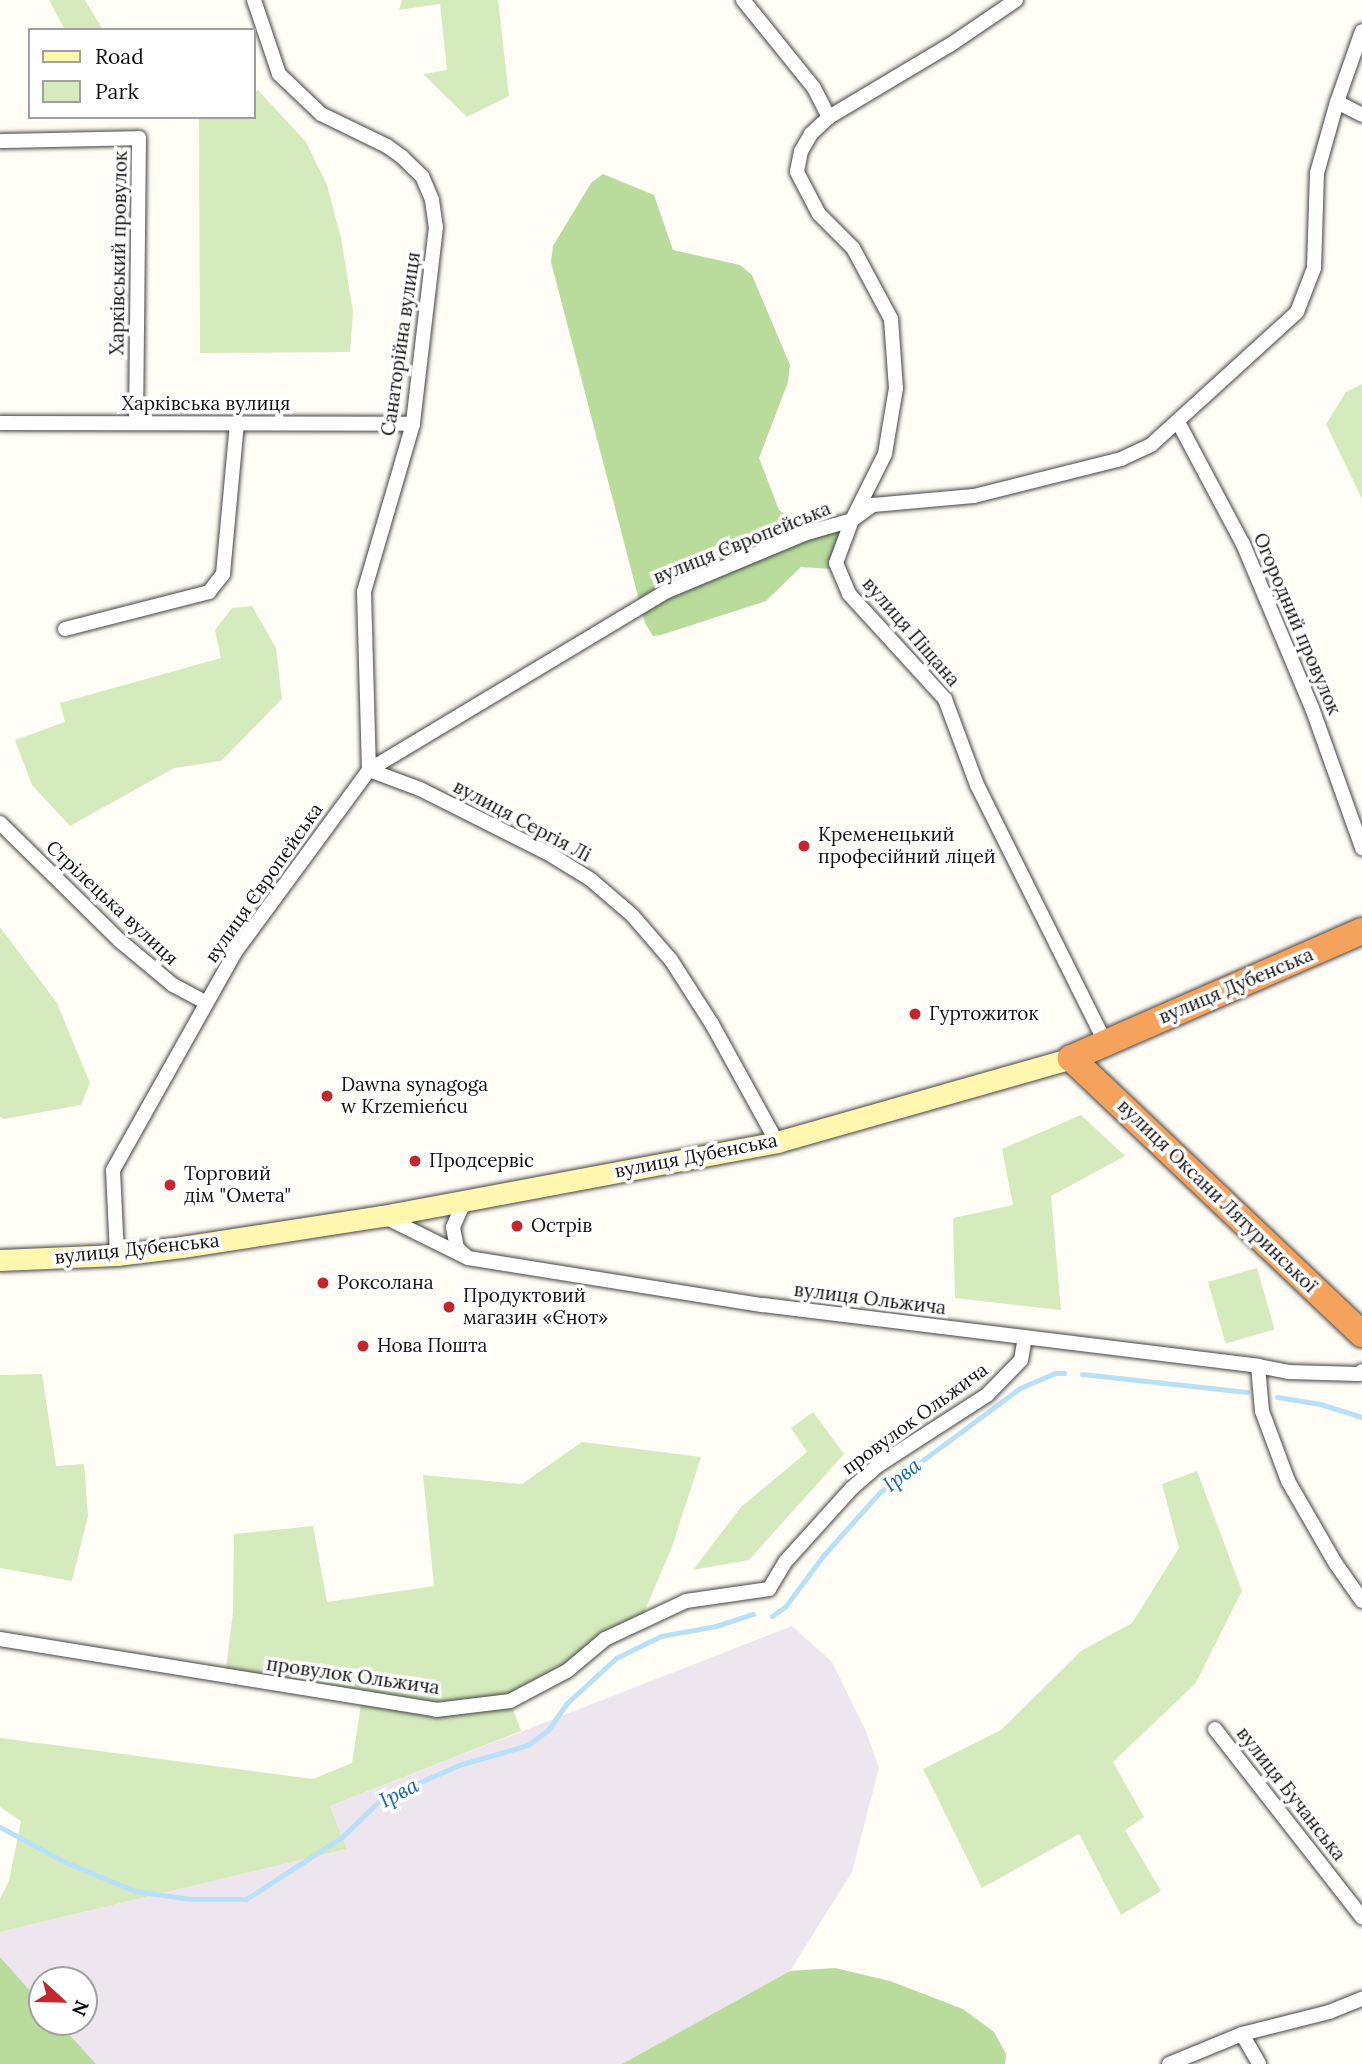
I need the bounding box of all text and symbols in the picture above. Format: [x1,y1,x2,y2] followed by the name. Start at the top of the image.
[28,28,256,119] legend
[95,43,144,70] text: Road
[95,78,139,105] text: Park
[106,151,132,355] street label: Харківський провулок
[377,251,425,437] street label: Санаторійна вулиця
[122,393,290,415] street label: Харківська вулиця
[650,497,834,589] street label: вулиця Європейська
[1248,530,1346,718] street label: Огородний провулок
[857,573,965,691] street label: вулиця Піщана
[449,775,595,867] street label: вулиця Сергія Лі
[200,799,328,967] street label: вулиця Європейська
[818,824,996,868] place label: Кременецький професійний ліцей
[41,836,183,970] street label: Стрілецька вулиця
[796,838,812,854] marker: Кременецький професійний ліцей
[1155,943,1317,1029] street label: вулиця Дубенська
[929,1003,1039,1025] place label: Гуртожиток
[907,1006,923,1022] marker: Гуртожиток
[341,1074,488,1118] place label: Dawna synagoga w Krzemieńcu
[319,1088,335,1104] marker: Dawna synagoga w Krzemieńcu
[1113,1095,1321,1297] street label: вулиця Оксани Лятуринської
[613,1129,779,1183] street label: вулиця Дубенська
[429,1150,534,1172] place label: Продсервіс
[407,1153,423,1169] marker: Продсервіс
[184,1163,291,1207] place label: Торговий дім "Омета"
[162,1177,178,1193] marker: Торговий дім "Омета"
[531,1215,592,1237] place label: Острів
[509,1218,525,1234] marker: Острів
[54,1229,220,1269] street label: вулиця Дубенська
[337,1272,434,1294] place label: Роксолана
[315,1275,331,1291] marker: Роксолана
[793,1278,947,1320] street label: вулиця Ольжича
[463,1285,608,1329] place label: Продуктовий магазин «Єнот»
[441,1299,457,1315] marker: Продуктовий магазин «Єнот»
[377,1335,487,1357] place label: Нова Пошта
[355,1338,371,1354] marker: Нова Пошта
[838,1358,992,1480] street label: провулок Ольжича
[878,1453,926,1497] water label: Ірва
[265,1653,441,1699] street label: провулок Ольжича
[1232,1722,1350,1866] street label: вулиця Бучанська
[375,1773,423,1813] water label: Ірва
[28,1966,98,2036] north arrow
[67,1997,94,2019] text: N

